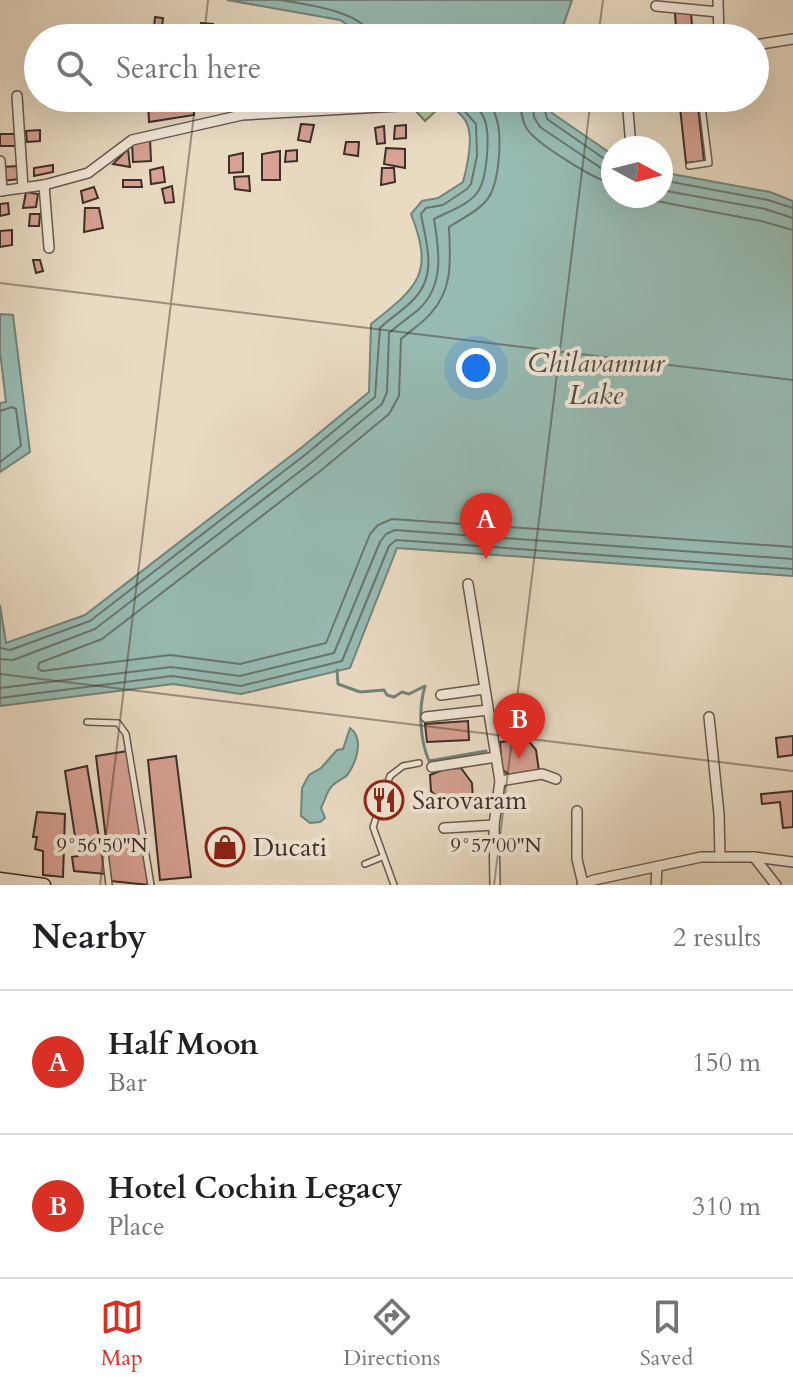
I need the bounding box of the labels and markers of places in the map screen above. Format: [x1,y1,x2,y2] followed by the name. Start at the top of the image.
[460,493,512,559] pin: A
[493,693,545,759] pin: B
[363,779,405,821] restaurant icon: Sarovaram
[412,783,527,818] place label: Sarovaram
[204,826,246,868] shop icon: Ducati
[253,830,327,865] place label: Ducati

